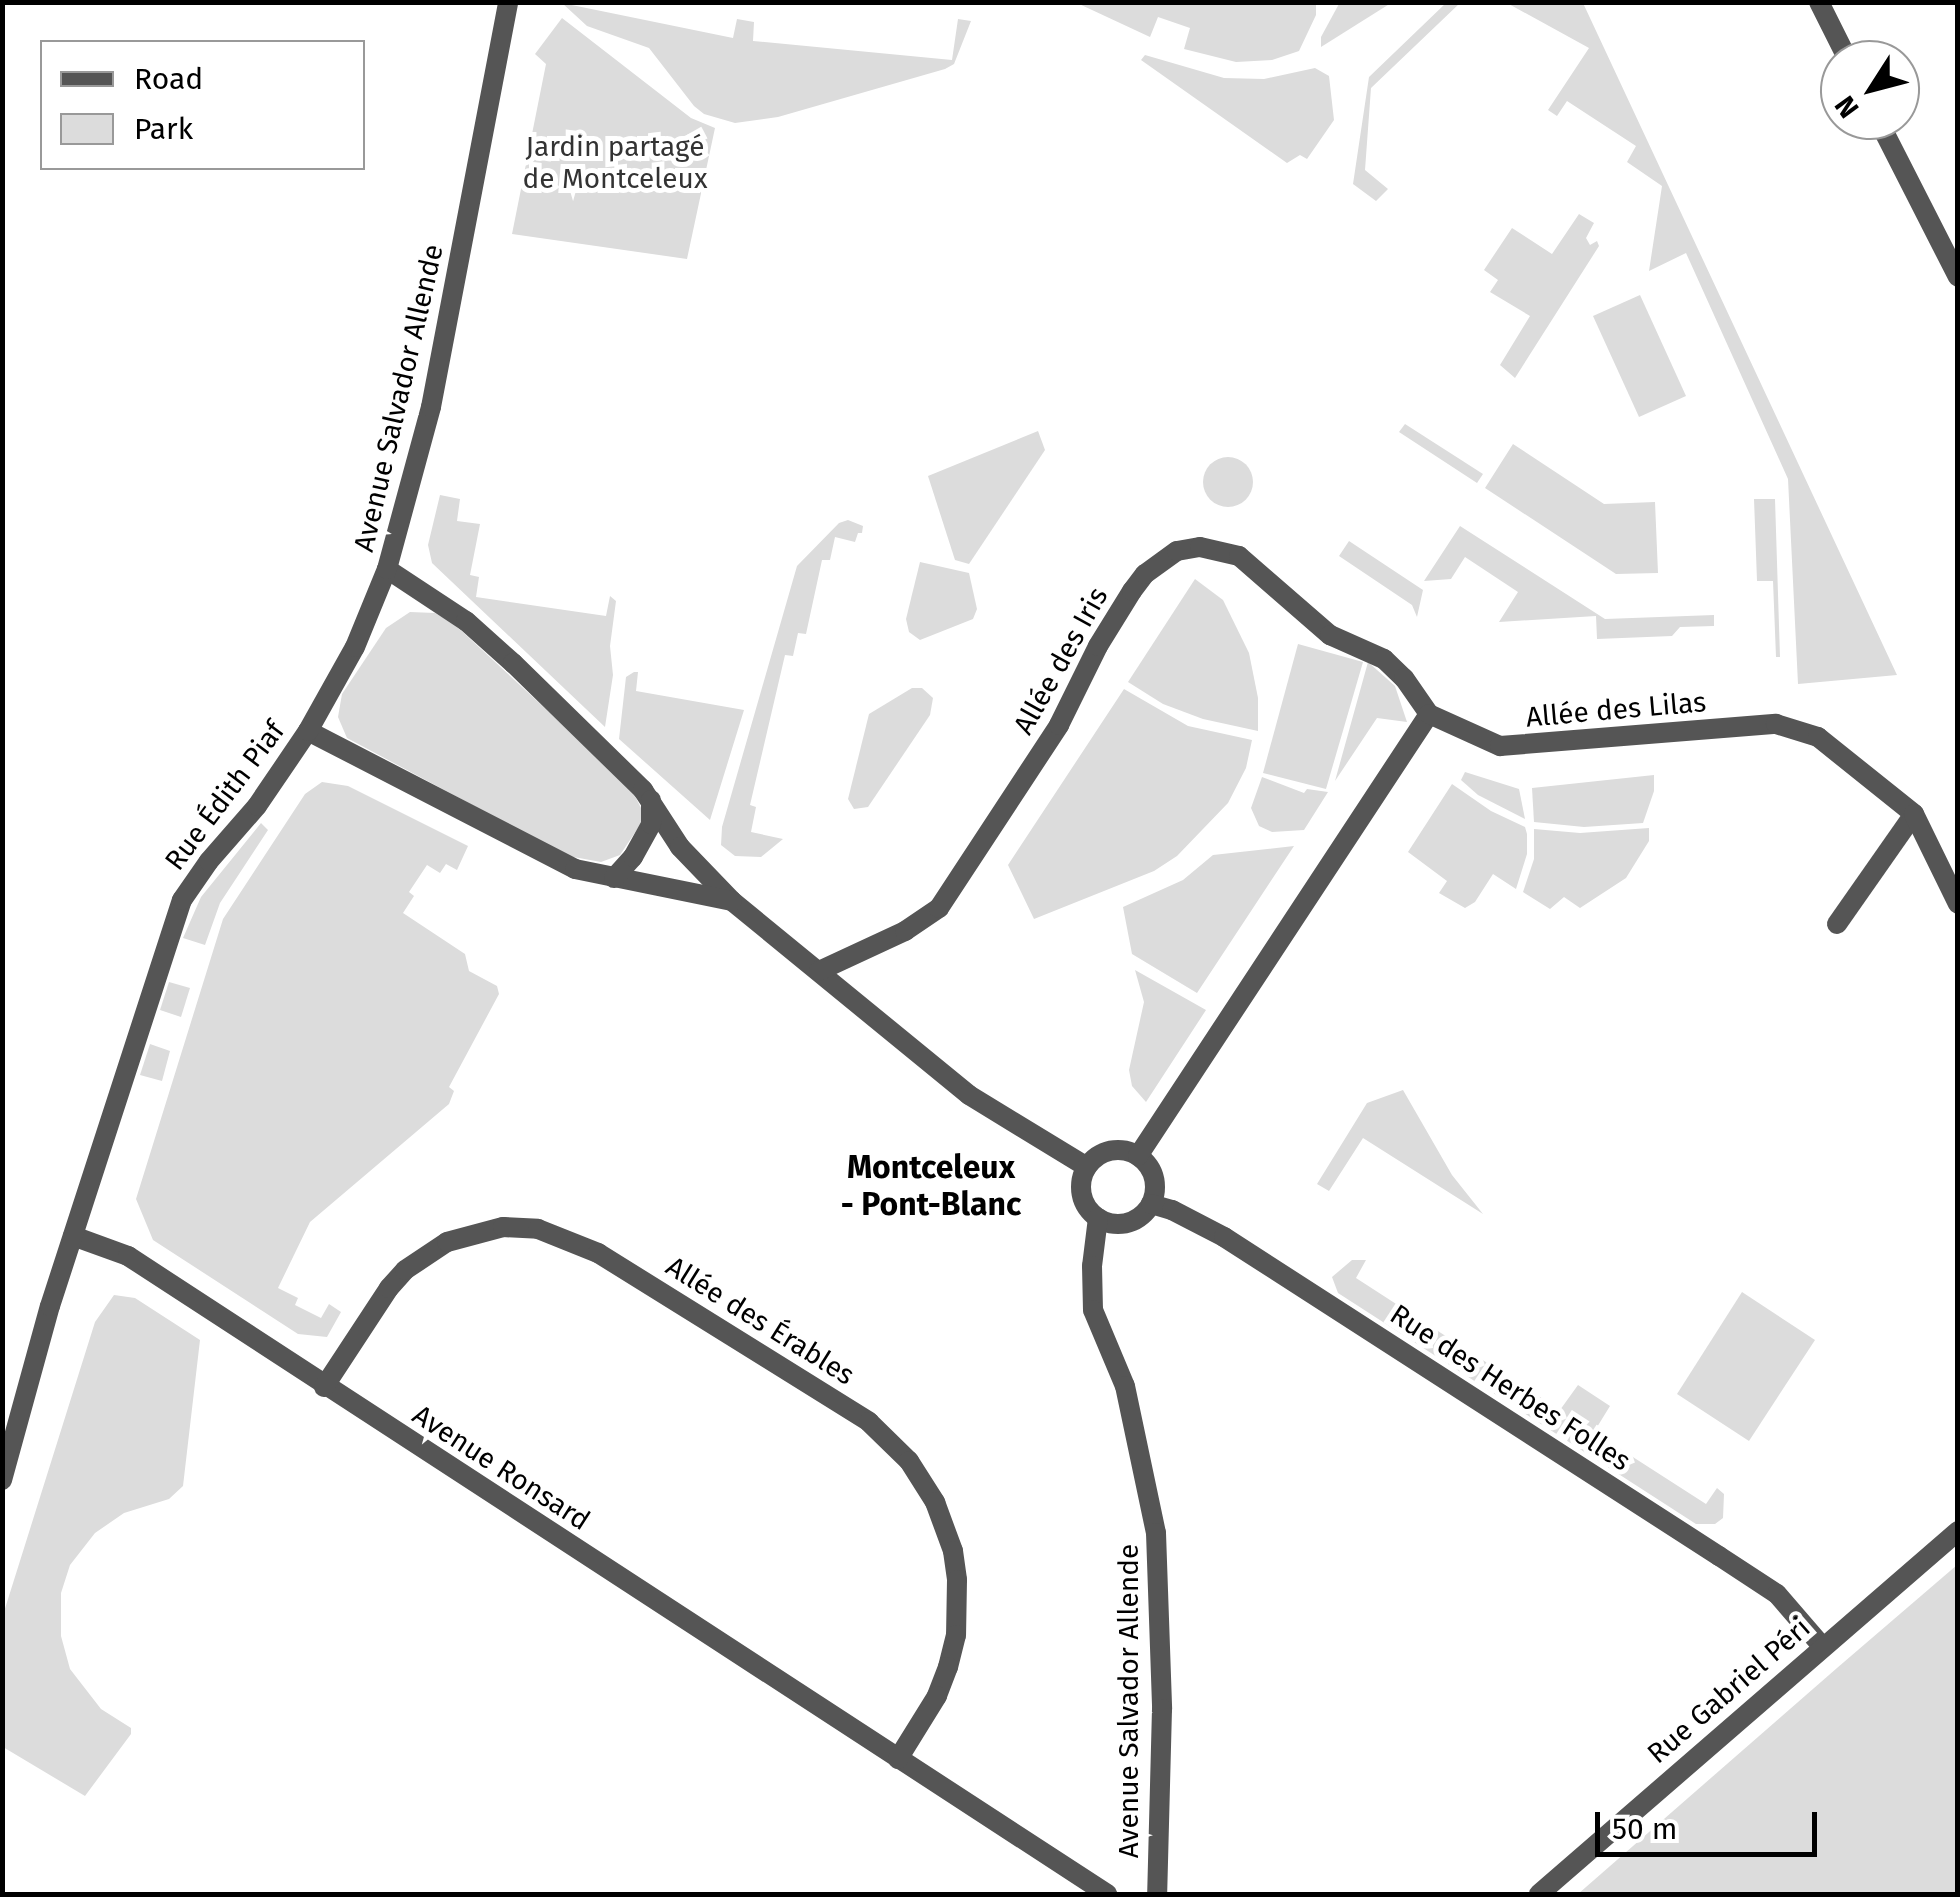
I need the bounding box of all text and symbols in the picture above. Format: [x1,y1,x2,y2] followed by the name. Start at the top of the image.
[40,40,365,170] legend
[1820,40,1920,140] north arrow
[134,61,203,97] text: Road
[1828,90,1866,124] text: N
[134,111,193,147] text: Park
[523,130,707,196] park label: Jardin partagé de Montceleux
[347,241,451,555] street label: Avenue Salvador Allende
[1007,582,1115,740] street label: Allée des Iris
[1525,685,1707,735] street label: Allée des Lilas
[158,715,292,877] street label: Rue Édith Piaf
[841,1149,1021,1224] district label: Montceleux - Pont-Blanc
[660,1250,860,1392] street label: Allée des Érables
[1384,1298,1636,1478] street label: Rue des Herbes Folles
[406,1398,596,1538] street label: Avenue Ronsard
[1112,1544,1146,1858] street label: Avenue Salvador Allende
[1641,1611,1817,1771] street label: Rue Gabriel Péri
[1600,1792,1822,1854] scale bar
[1612,1811,1677,1847] text: 50 m

